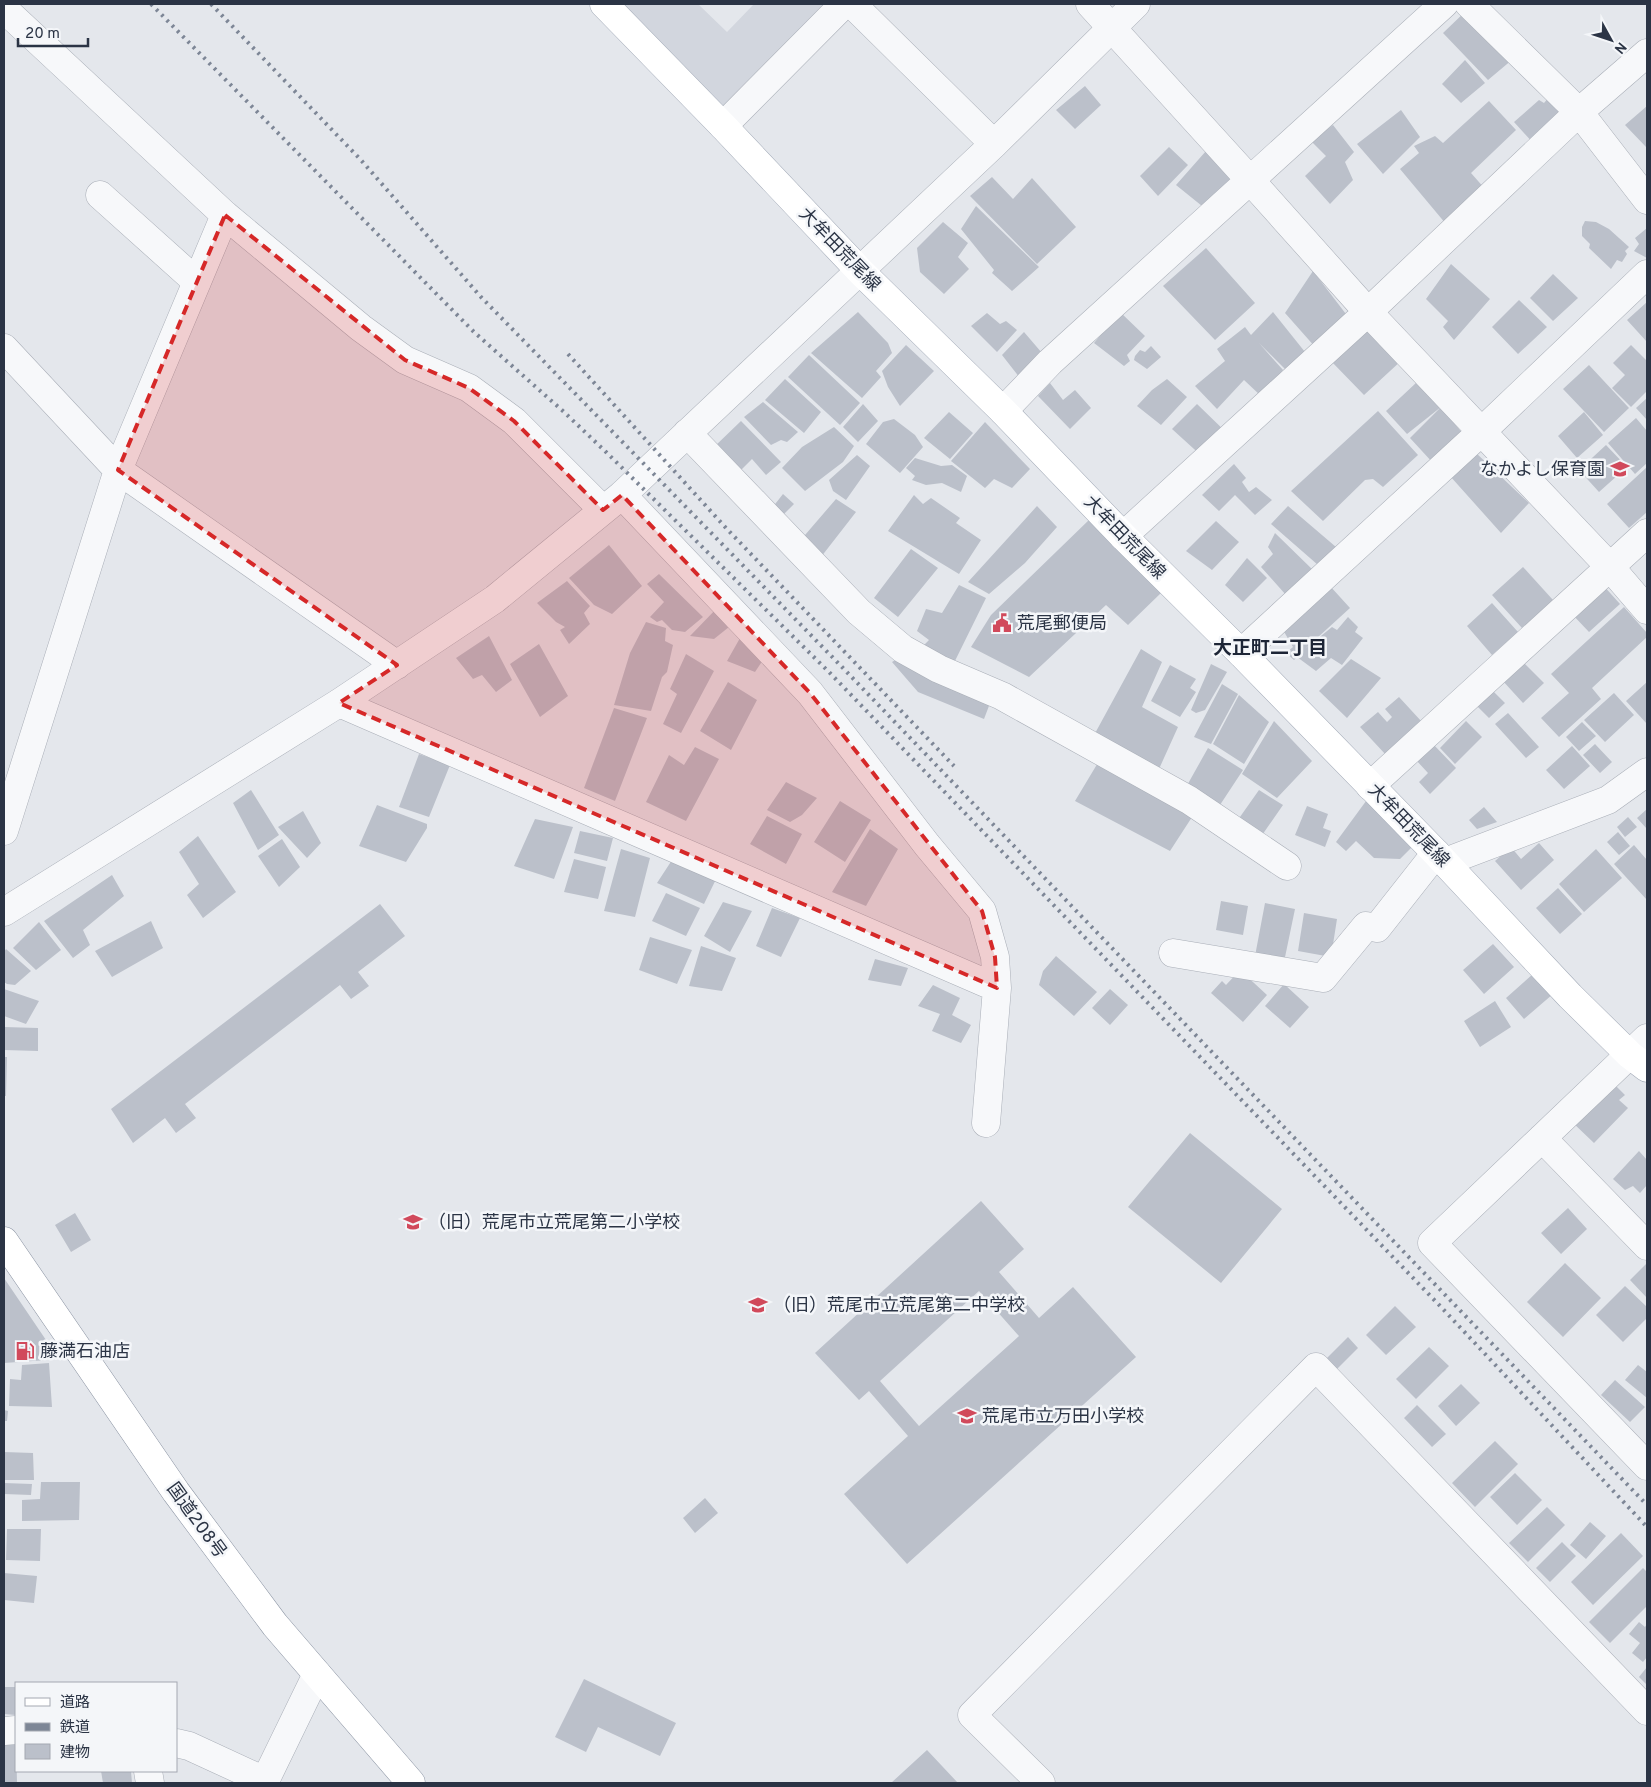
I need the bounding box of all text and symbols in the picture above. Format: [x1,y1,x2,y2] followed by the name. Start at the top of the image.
[18,15,88,47] scale bar
[1586,15,1636,65] north arrow
[25,25,60,44] text: 20 m
[1610,38,1630,57] text: N
[793,203,885,297] street label: 大牟田荒尾線
[1609,458,1631,480] school or university icon: なかよし保育園
[1480,459,1605,482] place label: なかよし保育園
[1078,491,1170,585] street label: 大牟田荒尾線
[991,612,1013,634] public building icon: 荒尾郵便局
[1017,613,1107,636] place label: 荒尾郵便局
[1213,637,1327,661] district label: 大正町二丁目
[1362,779,1454,873] street label: 大牟田荒尾線
[402,1211,424,1233] school or university icon: （旧）荒尾市立荒尾第二小学校
[428,1212,680,1235] place label: （旧）荒尾市立荒尾第二小学校
[747,1294,769,1316] school or university icon: （旧）荒尾市立荒尾第二中学校
[773,1295,1025,1318] place label: （旧）荒尾市立荒尾第二中学校
[14,1340,36,1362] fuel station icon: 藤満石油店
[40,1341,130,1364] place label: 藤満石油店
[956,1405,978,1427] school or university icon: 荒尾市立万田小学校
[982,1406,1144,1429] place label: 荒尾市立万田小学校
[161,1479,231,1563] street label: 国道208号
[15,1682,178,1772] legend
[60,1694,90,1713] text: 道路
[60,1719,90,1738] text: 鉄道
[60,1744,90,1763] text: 建物

